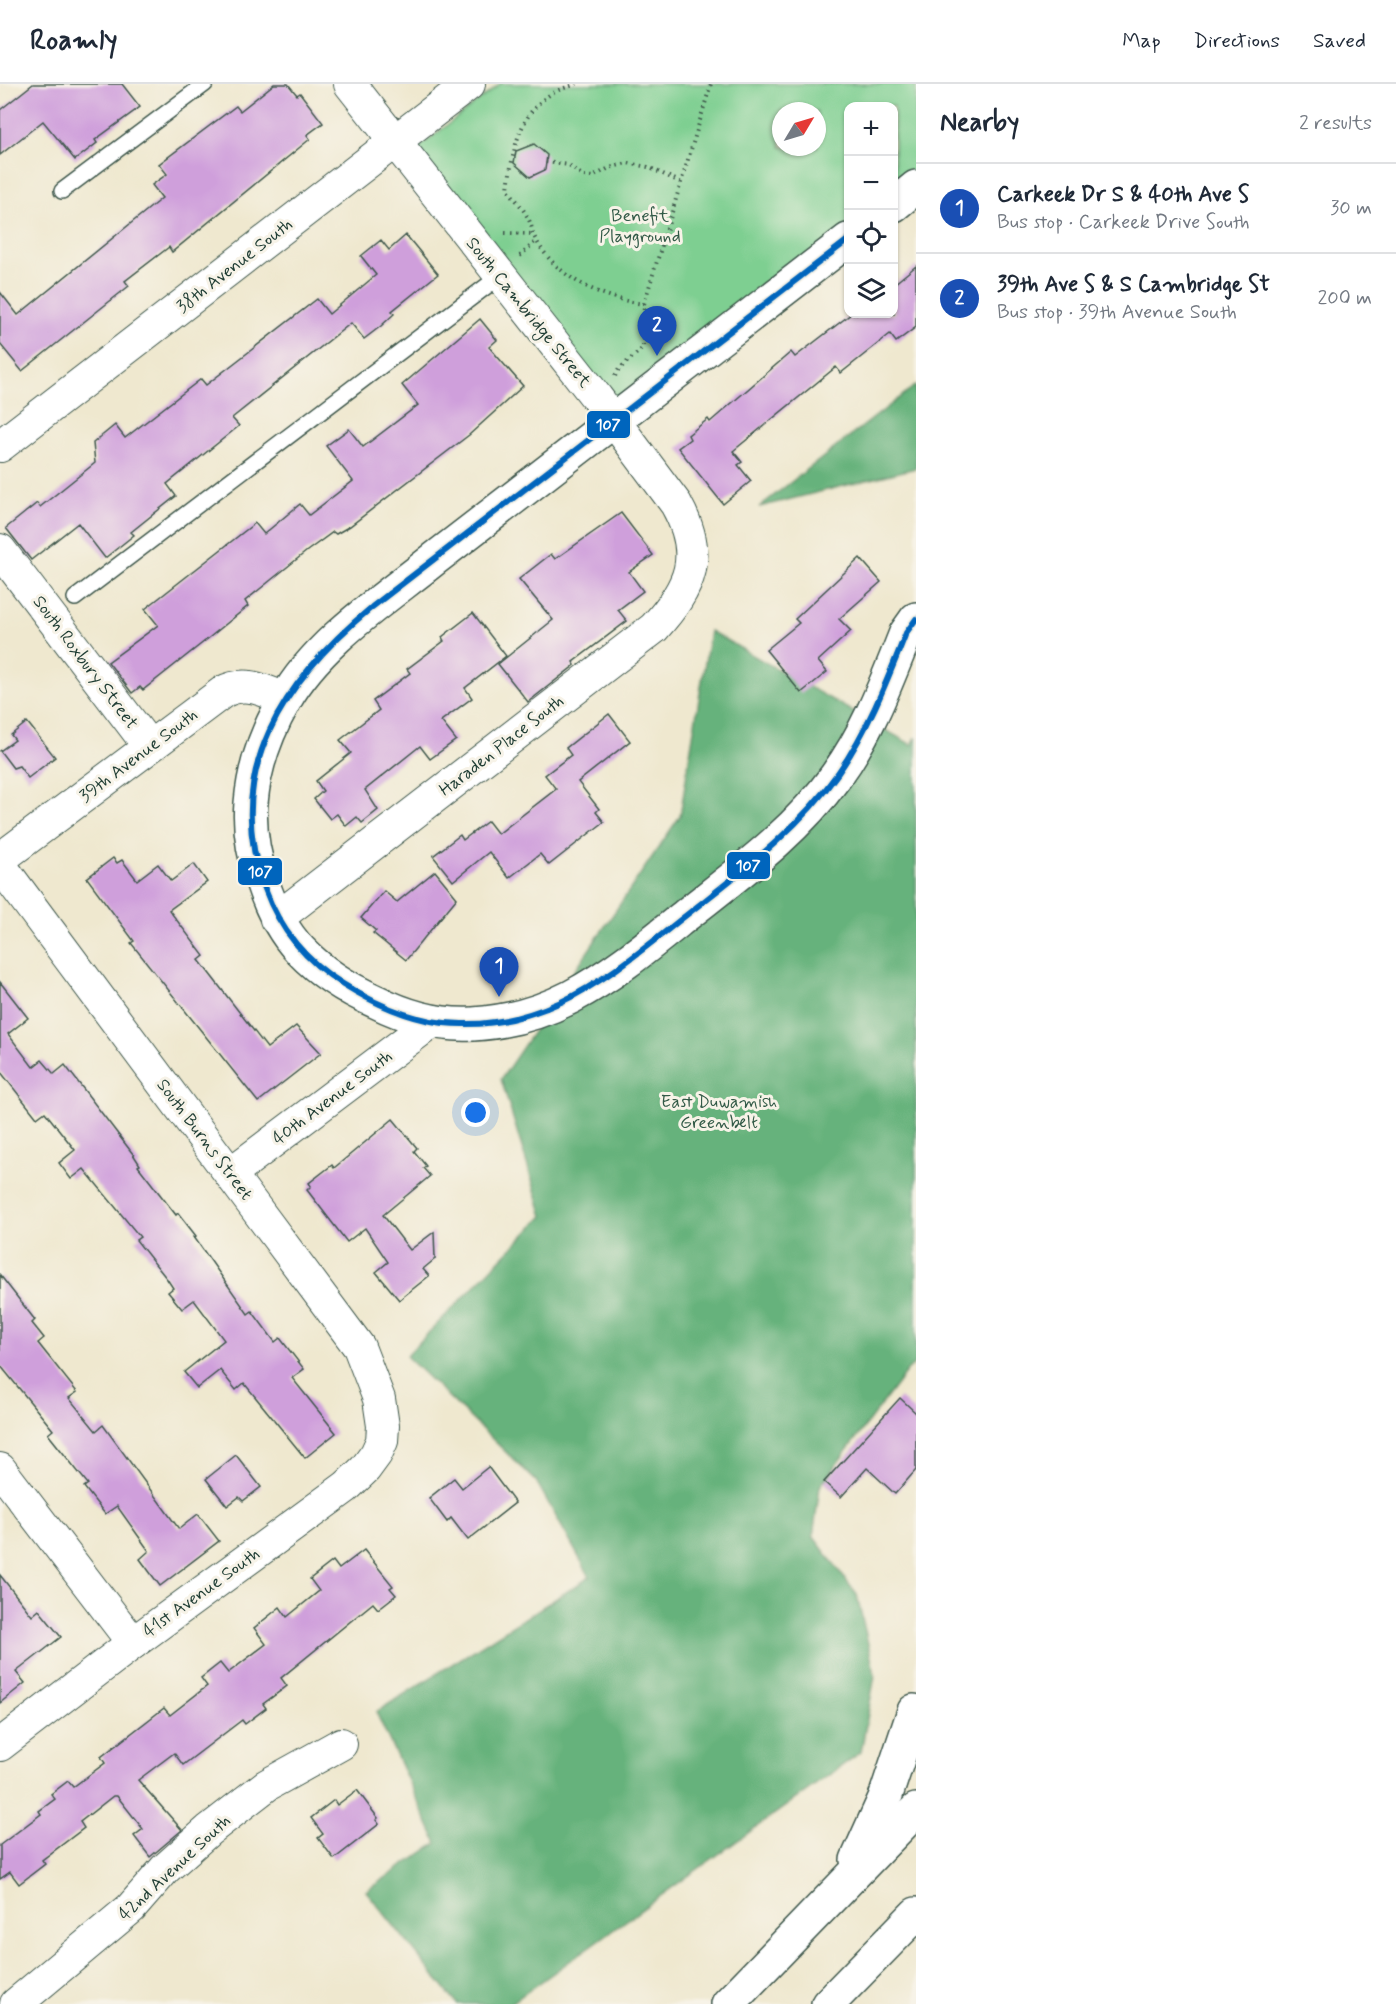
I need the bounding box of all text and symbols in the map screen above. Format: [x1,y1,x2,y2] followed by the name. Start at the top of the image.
[30,23,118,60] text: Roamly
[1122,27,1161,55] text: Map
[1194,27,1280,55] text: Directions
[1313,27,1366,55] text: Saved
[772,102,826,156] north arrow
[844,102,898,318] map controls
[844,102,898,156] button: +
[940,106,1019,140] text: Nearby
[1299,110,1372,137] text: 2 results
[844,156,898,210] button: −
[997,181,1249,209] text: Carkeek Dr S & 40th Ave S
[955,195,964,222] text: 1
[1330,195,1372,222] text: 30 m
[599,204,681,249] park label: Benefit Playground
[997,209,1250,236] text: Bus stop · Carkeek Drive South
[844,210,898,264] button: locate
[171,213,298,319] street label: 38th Avenue South
[459,232,597,394] street label: South Cambridge Street
[844,264,898,318] button: layers
[997,271,1270,299] text: 39th Ave S & S Cambridge St
[955,285,964,312] text: 2
[1317,285,1372,312] text: 200 m
[997,299,1237,326] text: Bus stop · 39th Avenue South
[638,306,676,356] pin: 2
[586,410,631,439] line badge: 107
[595,415,621,436] text: 107
[27,591,144,734] street label: South Roxbury Street
[434,689,569,802] street label: Haraden Place South
[74,703,203,808] street label: 39th Avenue South
[726,851,771,880] line badge: 107
[735,856,761,877] text: 107
[237,857,283,886] line badge: 107
[247,862,273,883] text: 107
[480,948,518,997] pin: 1
[268,1045,398,1151] street label: 40th Avenue South
[151,1074,258,1205] street label: South Burns Street
[661,1090,777,1135] park label: East Duwamish Greenbelt
[461,1098,490,1127] your location
[138,1542,265,1643] street label: 41st Avenue South
[113,1809,236,1926] street label: 42nd Avenue South

